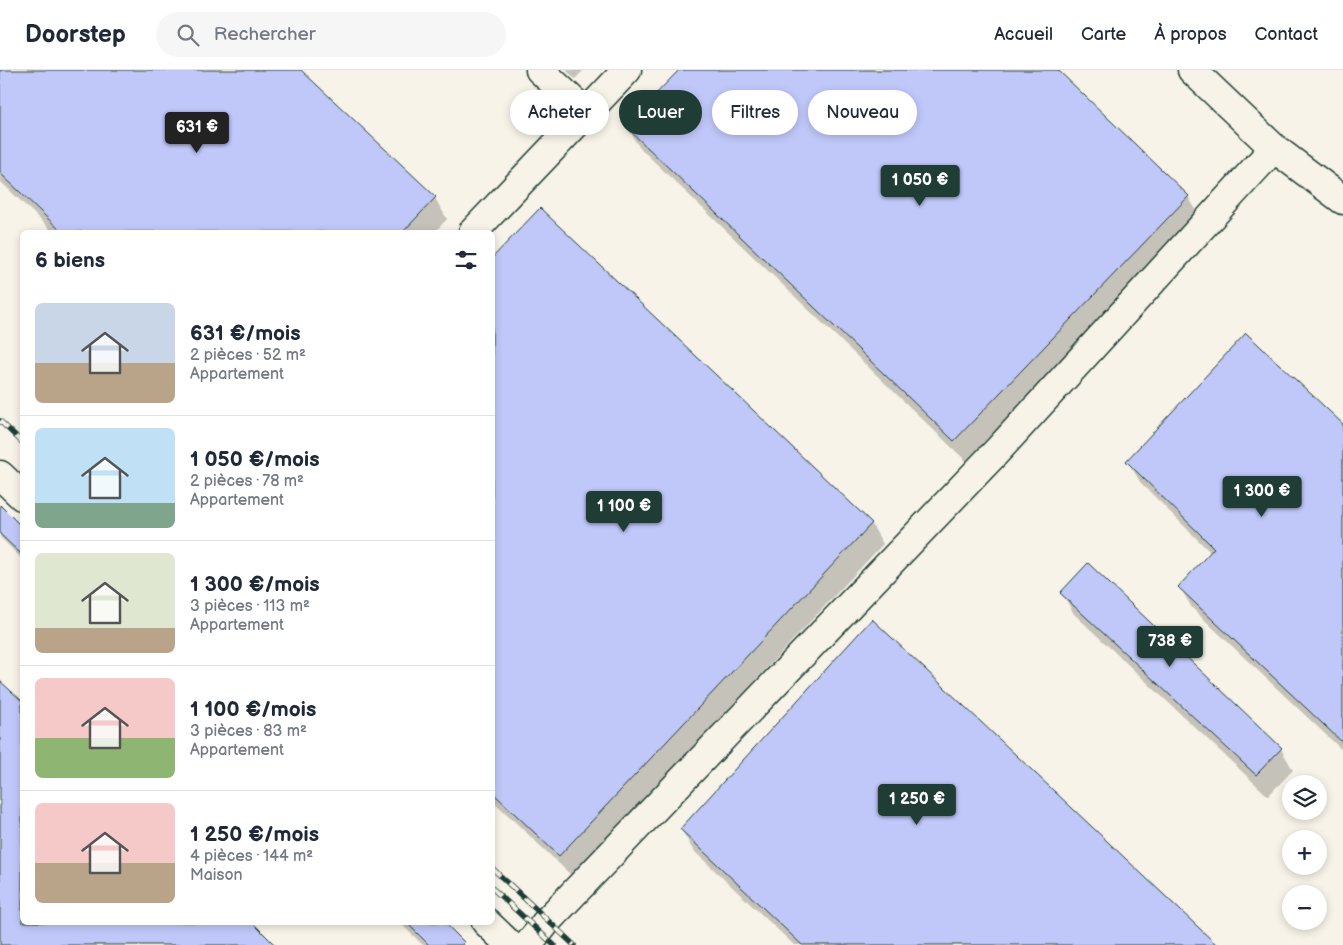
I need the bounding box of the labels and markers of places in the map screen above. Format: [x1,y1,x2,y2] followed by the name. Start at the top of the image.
[162,112,232,154] pin: 631 €
[874,164,966,207] pin: 1 050 €
[1216,476,1308,518] pin: 1 300 €
[578,490,670,533] pin: 1 100 €
[1135,626,1205,668] pin: 738 €
[871,784,963,826] pin: 1 250 €

